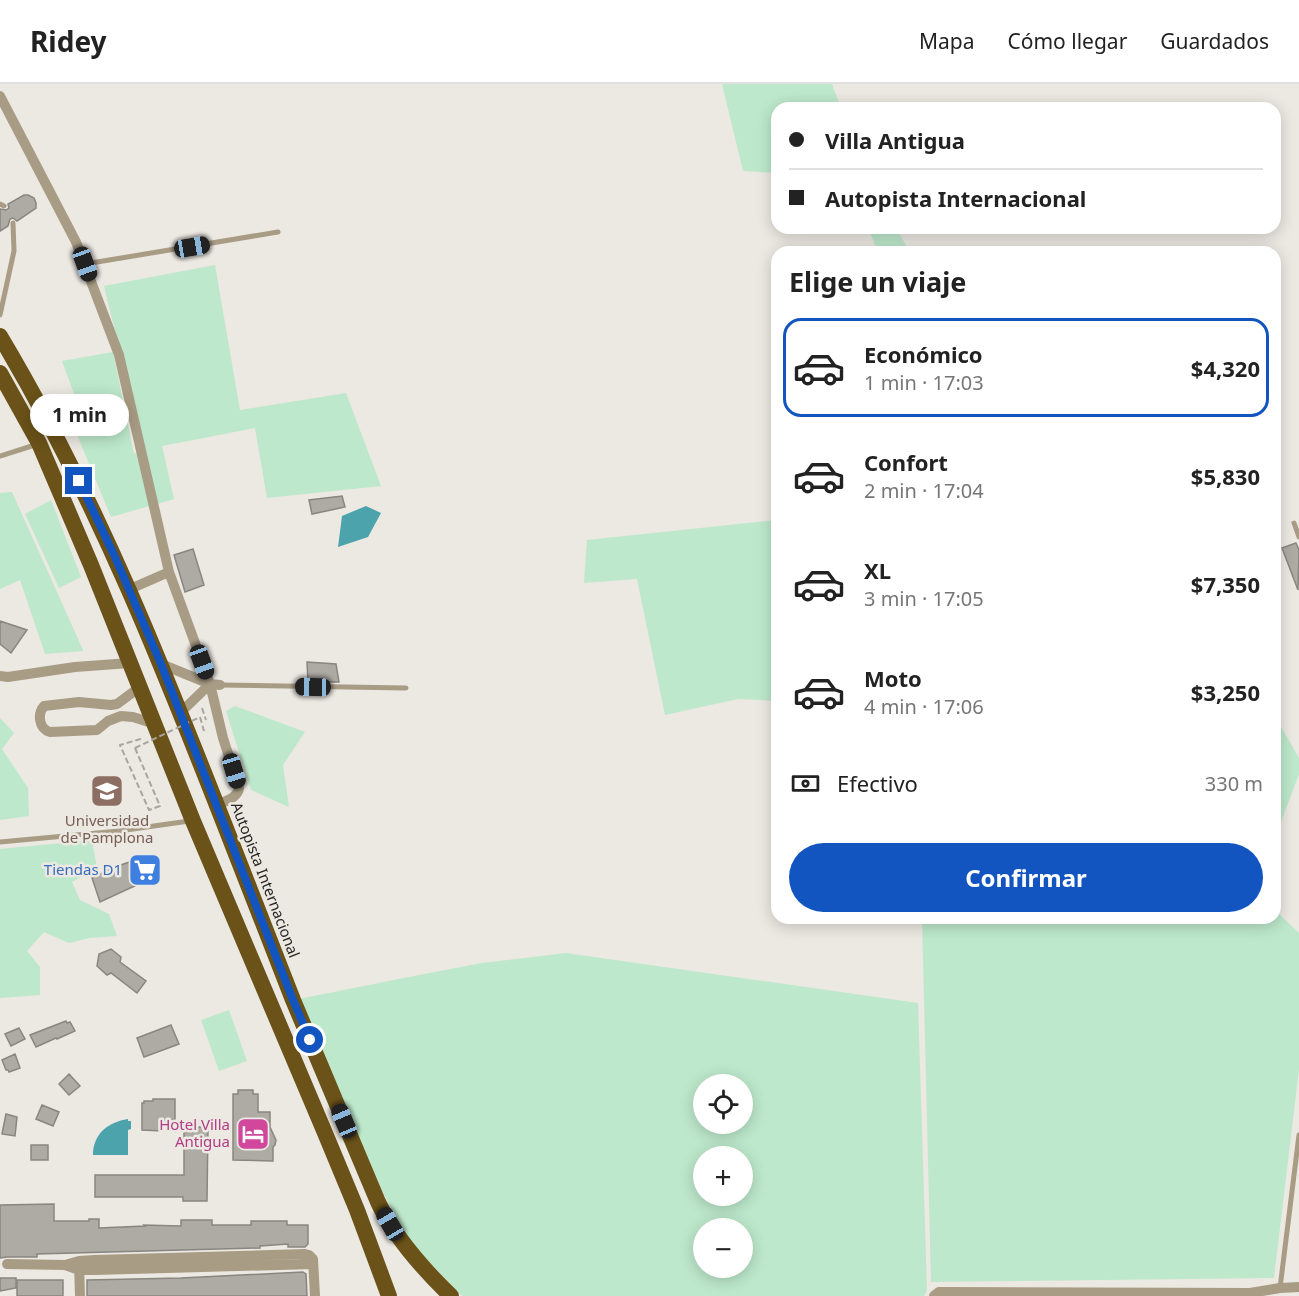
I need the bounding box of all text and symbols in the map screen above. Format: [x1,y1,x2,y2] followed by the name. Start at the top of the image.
[30,22,107,60] text: Ridey
[919,27,974,55] text: Mapa
[1007,27,1127,55] text: Cómo llegar
[1160,27,1269,55] text: Guardados
[825,125,965,155] text: Villa Antigua
[825,183,1086,213] text: Autopista Internacional
[173,235,211,259] car
[70,244,100,284] car
[789,263,966,300] text: Elige un viaje
[864,339,983,369] text: Económico
[792,341,846,395] icon: car
[1191,353,1260,383] text: $4,320
[864,369,984,396] text: 1 min · 17:03
[29,394,128,436] callout: 1 min
[52,401,107,428] text: 1 min
[864,447,948,477] text: Confort
[792,449,846,503] icon: car
[1191,461,1260,491] text: $5,830
[65,467,92,494] route end
[864,477,984,504] text: 2 min · 17:04
[864,555,891,585] text: XL
[792,557,846,611] icon: car
[1191,569,1260,599] text: $7,350
[864,585,984,612] text: 3 min · 17:05
[187,642,217,682] car
[864,663,922,693] text: Moto
[792,665,846,719] icon: car
[1191,677,1260,707] text: $3,250
[295,678,331,696] car
[864,693,984,720] text: 4 min · 17:06
[220,751,248,791] car
[789,767,822,800] icon: cash
[837,768,918,798] text: Efectivo
[1205,770,1263,797] text: 330 m
[89,773,125,809] school or university icon: Universidad de Pamplona
[227,799,305,960] street label: Autopista Internacional
[61,810,153,847] place label: Universidad de Pamplona
[789,843,1263,912] button: Confirmar
[127,852,163,888] supermarket icon: Tiendas D1
[44,859,122,879] place label: Tiendas D1
[296,1026,323,1053] route start
[693,1074,753,1278] map controls
[693,1074,753,1134] button: locate
[329,1101,359,1141] car
[159,1114,230,1151] place label: Hotel Villa Antigua
[235,1116,271,1152] hotel icon: Hotel Villa Antigua
[693,1146,753,1206] button: +
[373,1204,407,1244] car
[693,1218,753,1278] button: −

